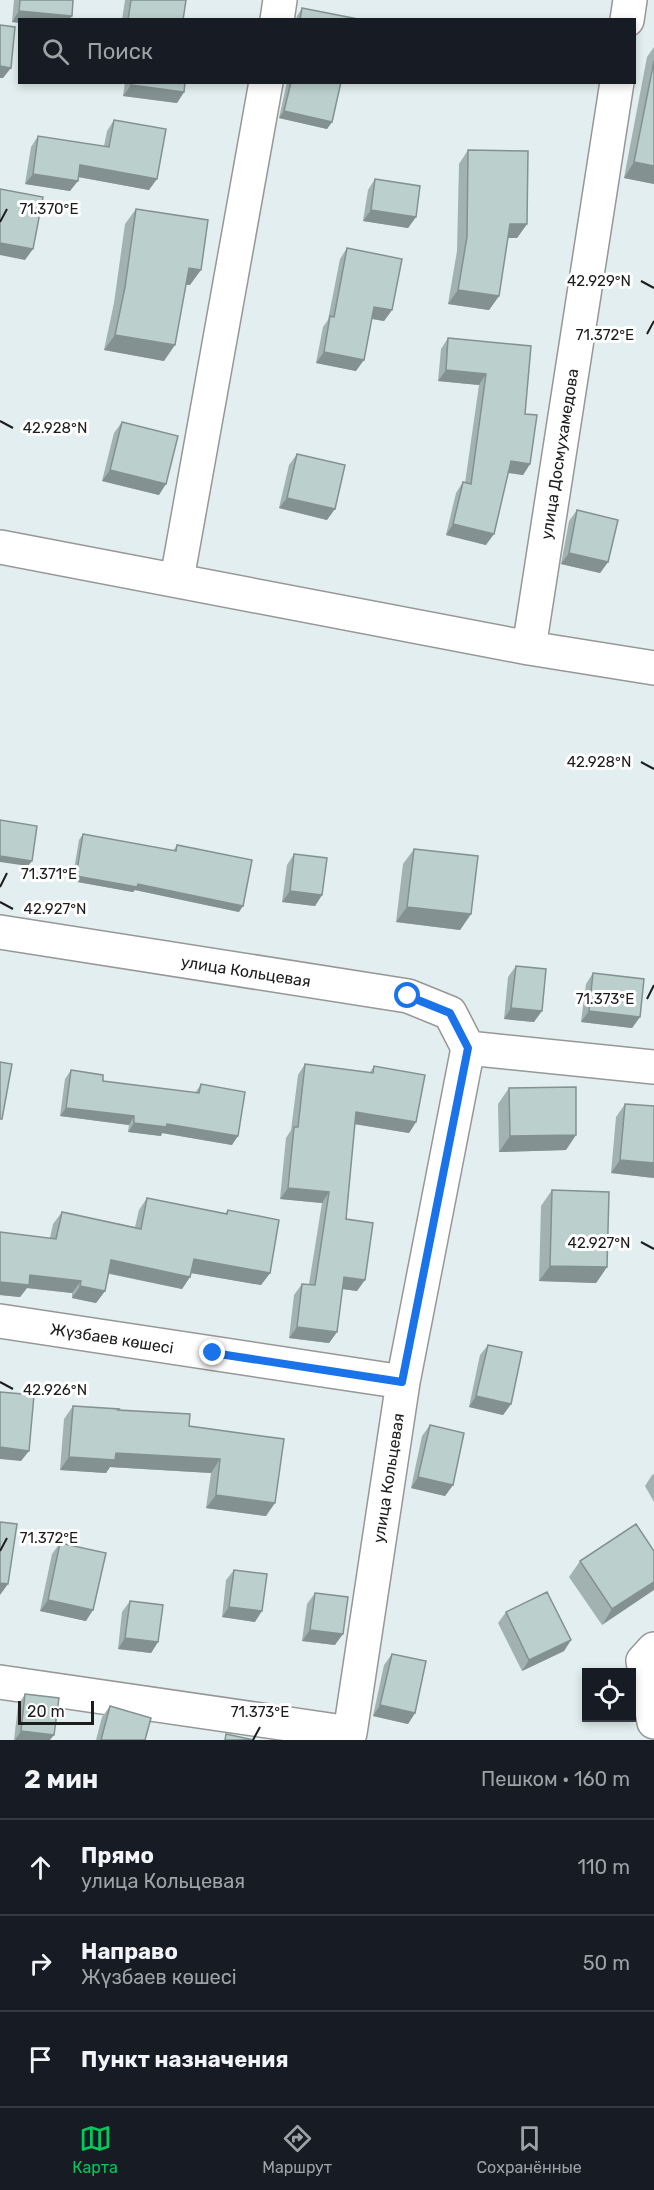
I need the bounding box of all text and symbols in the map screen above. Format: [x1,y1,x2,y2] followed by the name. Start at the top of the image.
[18,18,636,84] search box
[39,35,72,68] icon: search
[87,38,153,65] text: Поиск
[19,200,79,218] text: 71.370°E
[567,272,631,290] text: 42.929°N
[576,326,634,344] text: 71.372°E
[537,367,582,541] street label: улица Досмухамедова
[23,419,87,437] text: 42.928°N
[567,753,631,771] text: 42.928°N
[21,865,77,883] text: 71.371°E
[24,900,86,918] text: 42.927°N
[180,952,312,991] street label: улица Кольцевая
[394,982,420,1008] route start
[576,990,634,1008] text: 71.373°E
[568,1234,630,1252] text: 42.927°N
[49,1319,175,1358] street label: Жүзбаев көшесі
[199,1339,225,1365] route end
[23,1381,87,1399] text: 42.926°N
[369,1412,408,1544] street label: улица Кольцевая
[20,1529,78,1547] text: 71.372°E
[582,1668,636,1722] map controls
[582,1668,636,1722] button: locate
[18,1698,94,1726] scale bar
[27,1702,65,1721] text: 20 m
[231,1703,289,1721] text: 71.373°E
[24,1764,98,1795] text: 2 мин
[481,1767,630,1791] text: Пешком · 160 m
[81,1842,154,1869] text: Прямо
[24,1851,57,1884] icon: ahead
[578,1855,630,1879] text: 110 m
[81,1869,245,1893] text: улица Кольцевая
[81,1938,178,1965] text: Направо
[24,1947,57,1980] icon: right
[583,1951,630,1975] text: 50 m
[81,1965,237,1989] text: Жүзбаев көшесі
[24,2043,57,2076] icon: arrive
[81,2046,289,2073] text: Пункт назначения
[72,2122,118,2177] tab: Карта
[262,2122,332,2177] tab: Маршрут
[476,2122,582,2177] tab: Сохранённые

